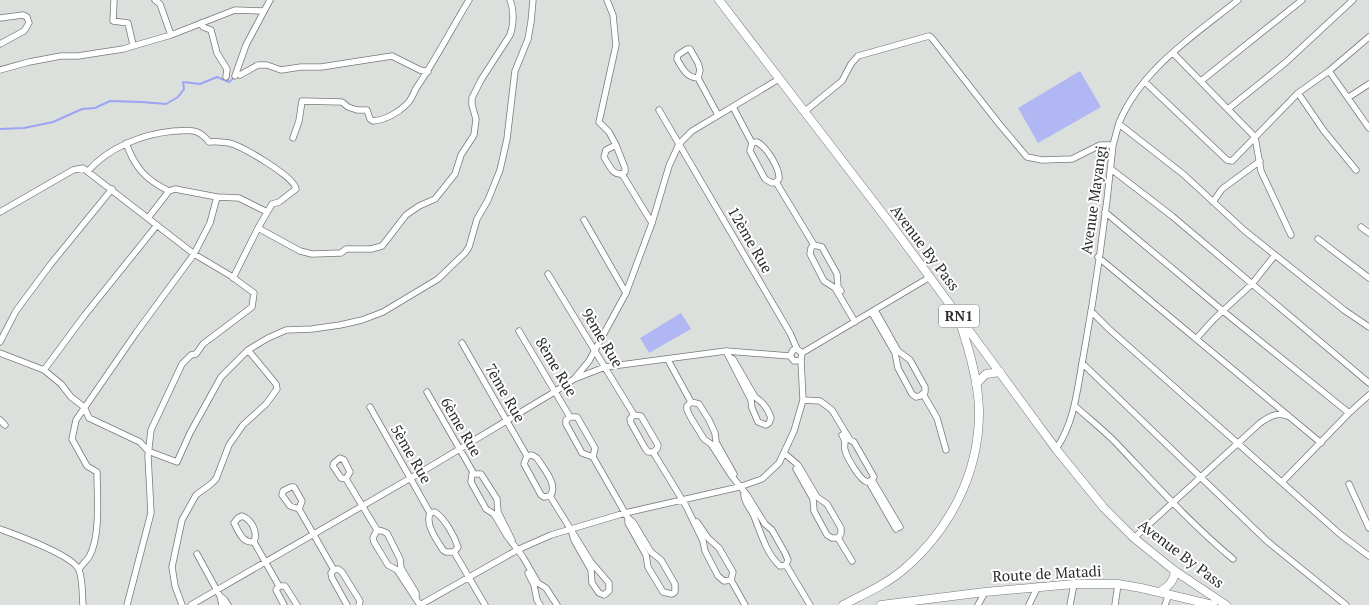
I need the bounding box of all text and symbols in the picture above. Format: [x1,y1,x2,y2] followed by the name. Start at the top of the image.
[1075,144,1111,256] street label: Avenue Mayangi
[887,200,965,294] street label: Avenue By Pass
[724,203,778,276] street label: 12ème Rue
[577,304,628,371] street label: 9ème Rue
[939,304,979,328] road number: RN1
[531,333,582,400] street label: 8ème Rue
[481,360,531,425] street label: 7ème Rue
[437,393,487,460] street label: 6ème Rue
[387,420,437,487] street label: 5ème Rue
[1135,514,1229,592] street label: Avenue By Pass
[992,560,1102,586] street label: Route de Matadi

